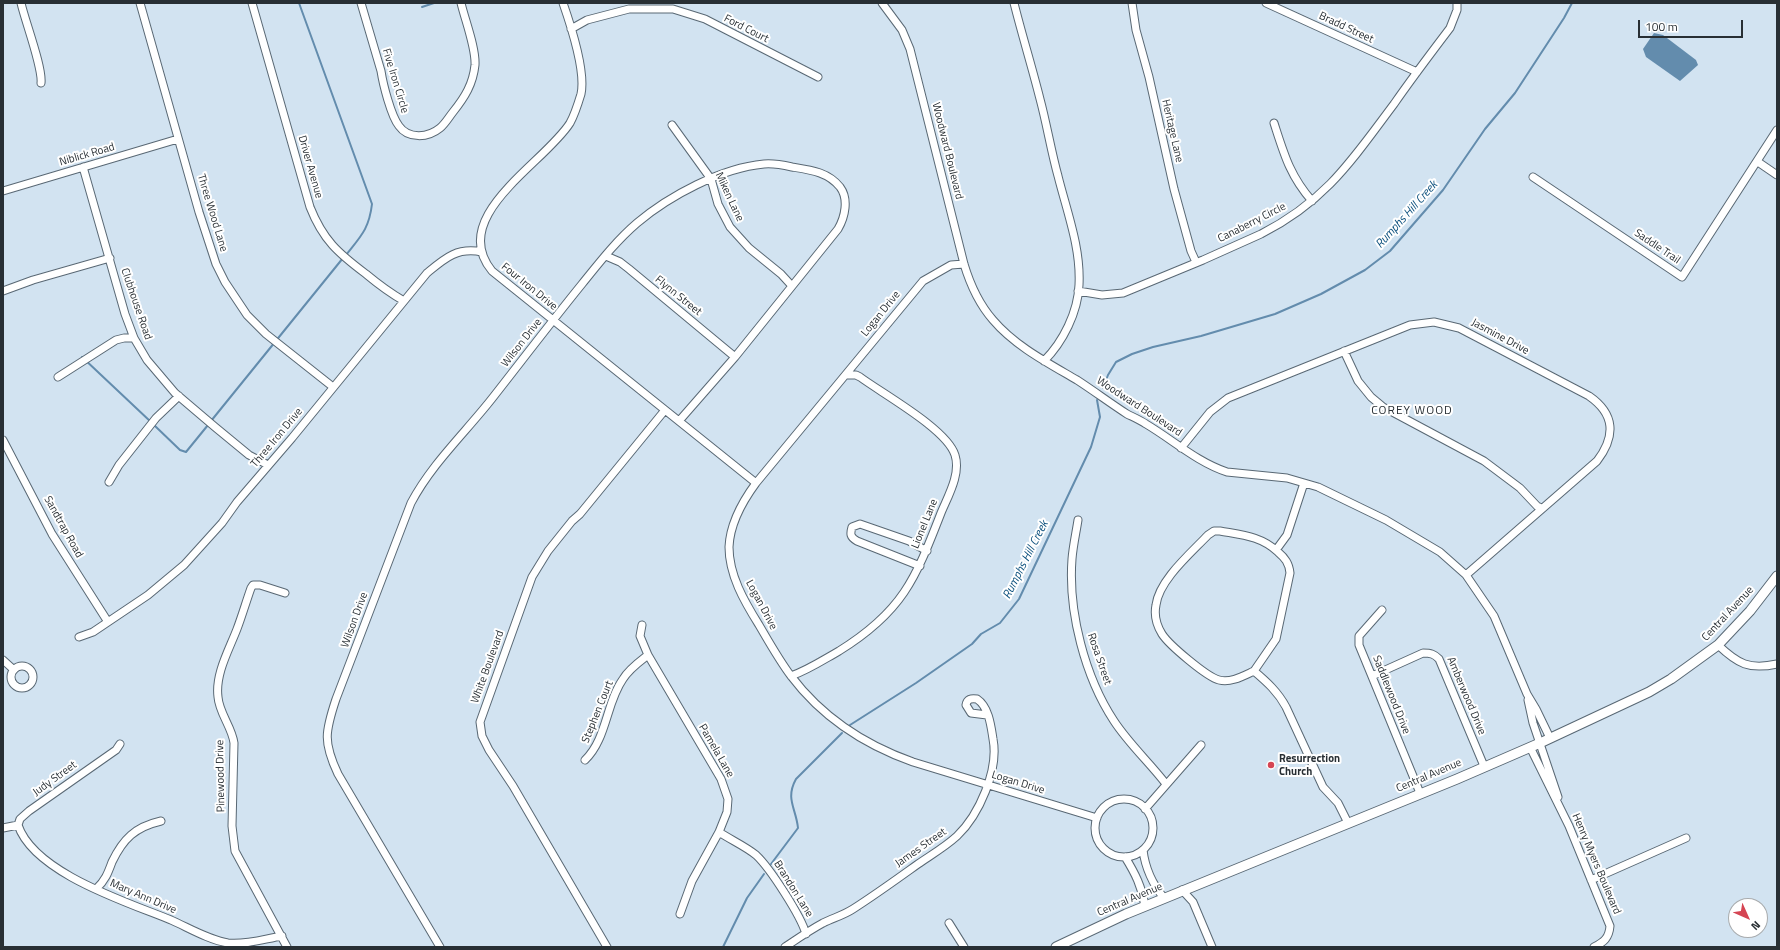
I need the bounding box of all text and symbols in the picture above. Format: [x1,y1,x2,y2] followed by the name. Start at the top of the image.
[1317,10,1375,46] street label: Bradd Street
[721,12,771,46] street label: Ford Court
[1640,12,1745,38] scale bar
[1645,17,1678,36] text: 100 m
[379,47,411,115] street label: Five Iron Circle
[1158,98,1186,164] street label: Heritage Lane
[929,101,965,201] street label: Woodward Boulevard
[295,134,325,200] street label: Driver Avenue
[58,141,116,169] street label: Niblick Road
[712,170,746,224] street label: Miken Lane
[194,173,230,253] street label: Three Wood Lane
[1373,178,1441,252] water label: Rumphs Hill Creek
[1216,200,1288,246] street label: Canaberry Circle
[1631,227,1683,267] street label: Saddle Trail
[498,260,560,314] street label: Four Iron Drive
[118,267,154,341] street label: Clubhouse Road
[652,273,704,319] street label: Flynn Street
[859,289,903,339] street label: Logan Drive
[499,316,545,370] street label: Wilson Drive
[1469,316,1531,358] street label: Jasmine Drive
[1094,374,1184,440] street label: Woodward Boulevard
[1371,404,1453,418] district label: COREY WOOD
[248,406,306,470] street label: Three Iron Drive
[41,494,85,560] street label: Sandtrap Road
[909,497,941,551] street label: Lionel Lane
[1000,519,1052,601] water label: Rumphs Hill Creek
[742,578,780,632] street label: Logan Drive
[1699,584,1757,644] street label: Central Avenue
[339,590,371,650] street label: Wilson Drive
[469,629,507,705] street label: White Boulevard
[1084,631,1114,687] street label: Rosa Street
[1369,654,1413,736] street label: Saddlewood Drive
[1444,655,1488,737] street label: Amberwood Drive
[580,679,616,745] street label: Stephen Court
[695,722,737,780] street label: Pamela Lane
[214,740,228,812] street label: Pinewood Drive
[1279,752,1340,778] place label: Resurrection Church
[1394,756,1464,796] street label: Central Avenue
[31,759,79,799] street label: Judy Street
[1266,760,1276,770] marker: Resurrection Church
[990,769,1046,797] street label: Logan Drive
[1569,812,1623,916] street label: Henry Myers Boulevard
[893,826,949,870] street label: James Street
[770,858,816,920] street label: Brandon Lane
[108,877,178,917] street label: Mary Ann Drive
[1095,880,1165,920] street label: Central Avenue
[1728,898,1768,938] north arrow
[1747,917,1764,934] text: N

